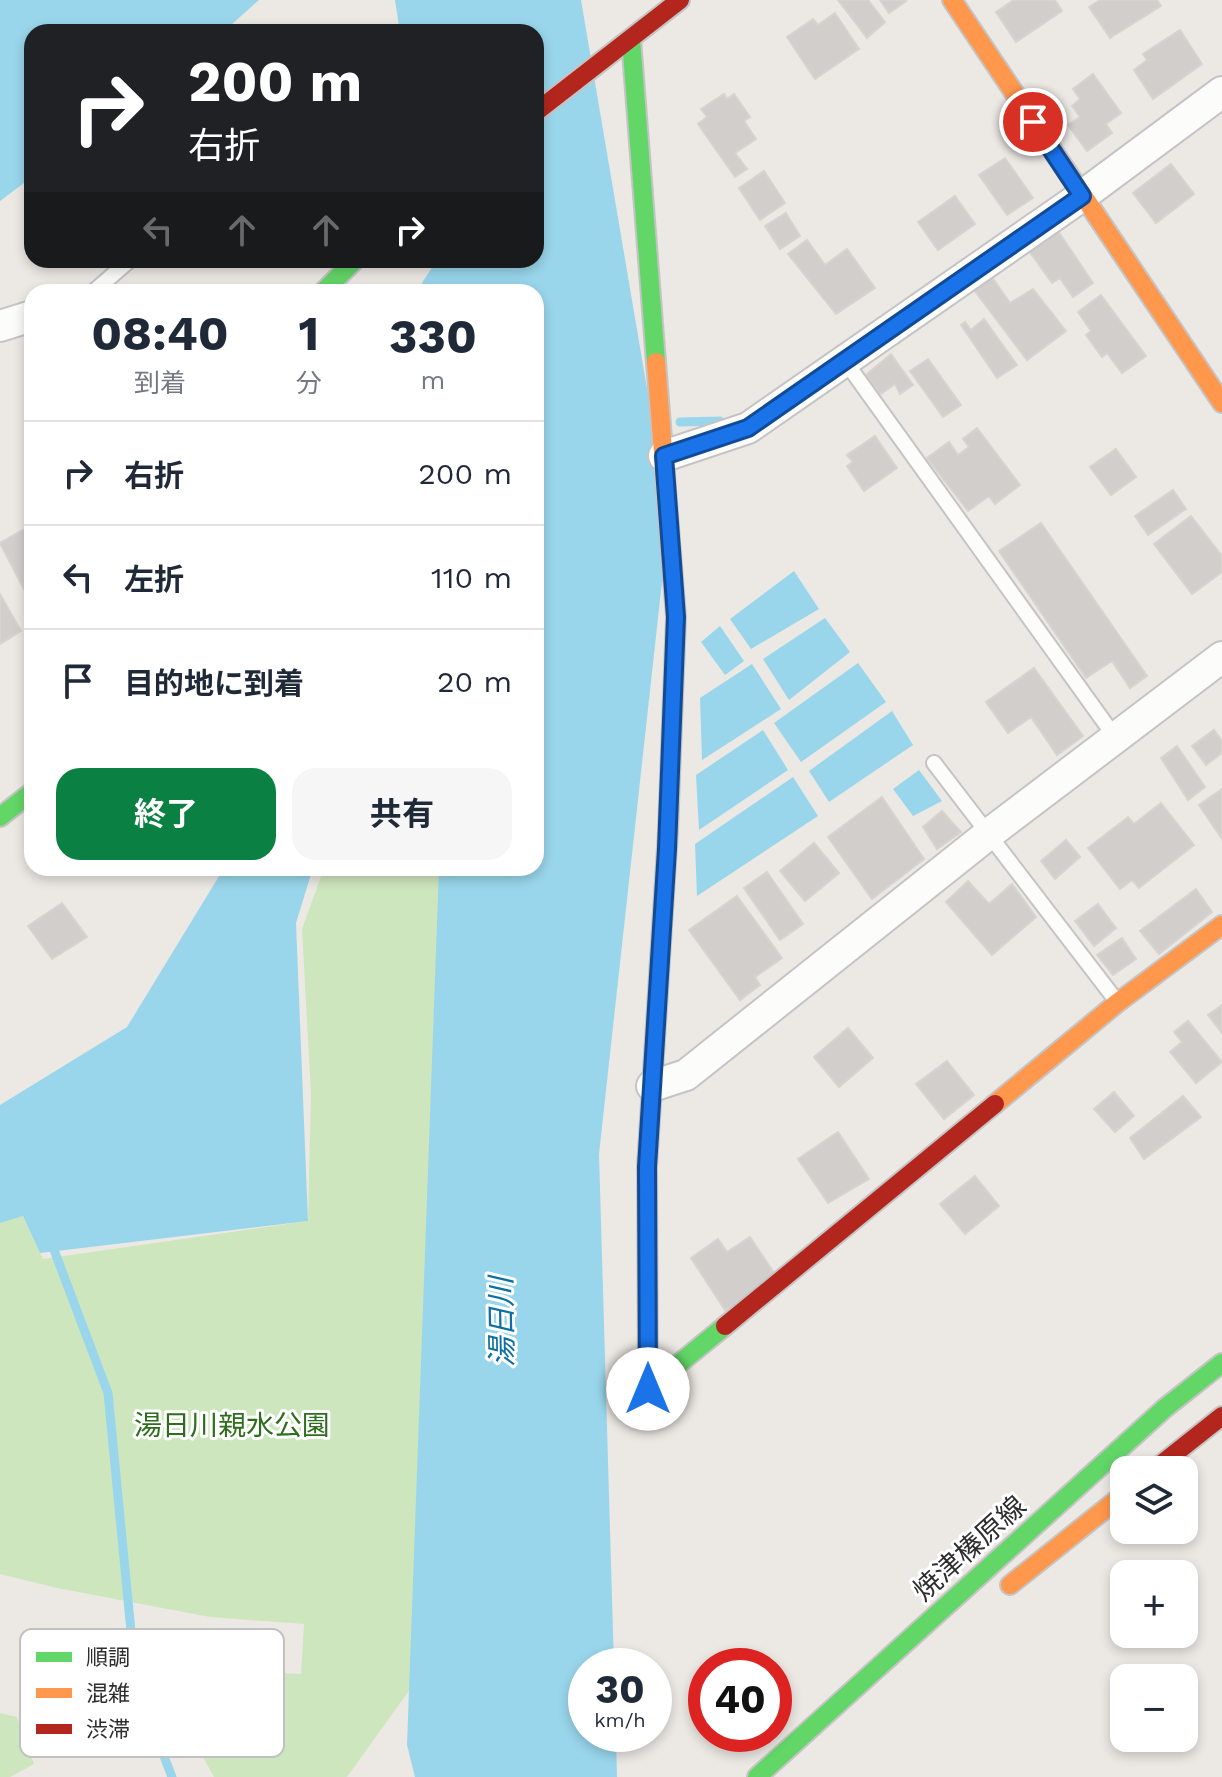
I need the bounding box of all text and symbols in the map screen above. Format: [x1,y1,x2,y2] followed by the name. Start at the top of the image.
[188,49,362,115] text: 200 m
[56,56,160,160] icon: right
[999,88,1067,156] pin
[1011,100,1055,144] icon: arrive
[188,125,260,167] text: 右折
[136,208,180,252] icon: left
[220,208,264,252] icon: ahead
[304,208,348,252] icon: ahead
[388,208,432,252] icon: right
[91,305,229,362] text: 08:40
[298,305,319,362] text: 1
[389,308,477,365] text: 330
[421,365,445,395] text: m
[134,368,186,398] text: 到着
[296,368,322,398] text: 分
[56,451,100,495] icon: right
[418,456,512,491] text: 200 m
[124,458,184,493] text: 右折
[56,555,100,599] icon: left
[431,560,512,595] text: 110 m
[124,562,184,597] text: 左折
[56,659,100,703] icon: arrive
[437,664,512,699] text: 20 m
[124,666,304,701] text: 目的地に到着
[56,768,276,860] button: 終了
[292,768,512,860] button: 共有
[483,1274,520,1367] water label: 湯日川
[606,1347,690,1431] position arrow
[134,1409,330,1442] park label: 湯日川親水公園
[1110,1456,1198,1752] map controls
[1110,1456,1198,1544] button: layers
[906,1489,1032,1607] street label: 焼津榛原線
[1110,1560,1198,1648] button: +
[20,1629,284,1757] legend
[86,1645,130,1670] text: 順調
[688,1648,792,1752] speed limit sign: 40
[1110,1664,1198,1752] button: −
[595,1666,645,1713] text: 30
[86,1681,130,1706] text: 混雑
[594,1708,646,1732] text: km/h
[86,1717,130,1742] text: 渋滞

